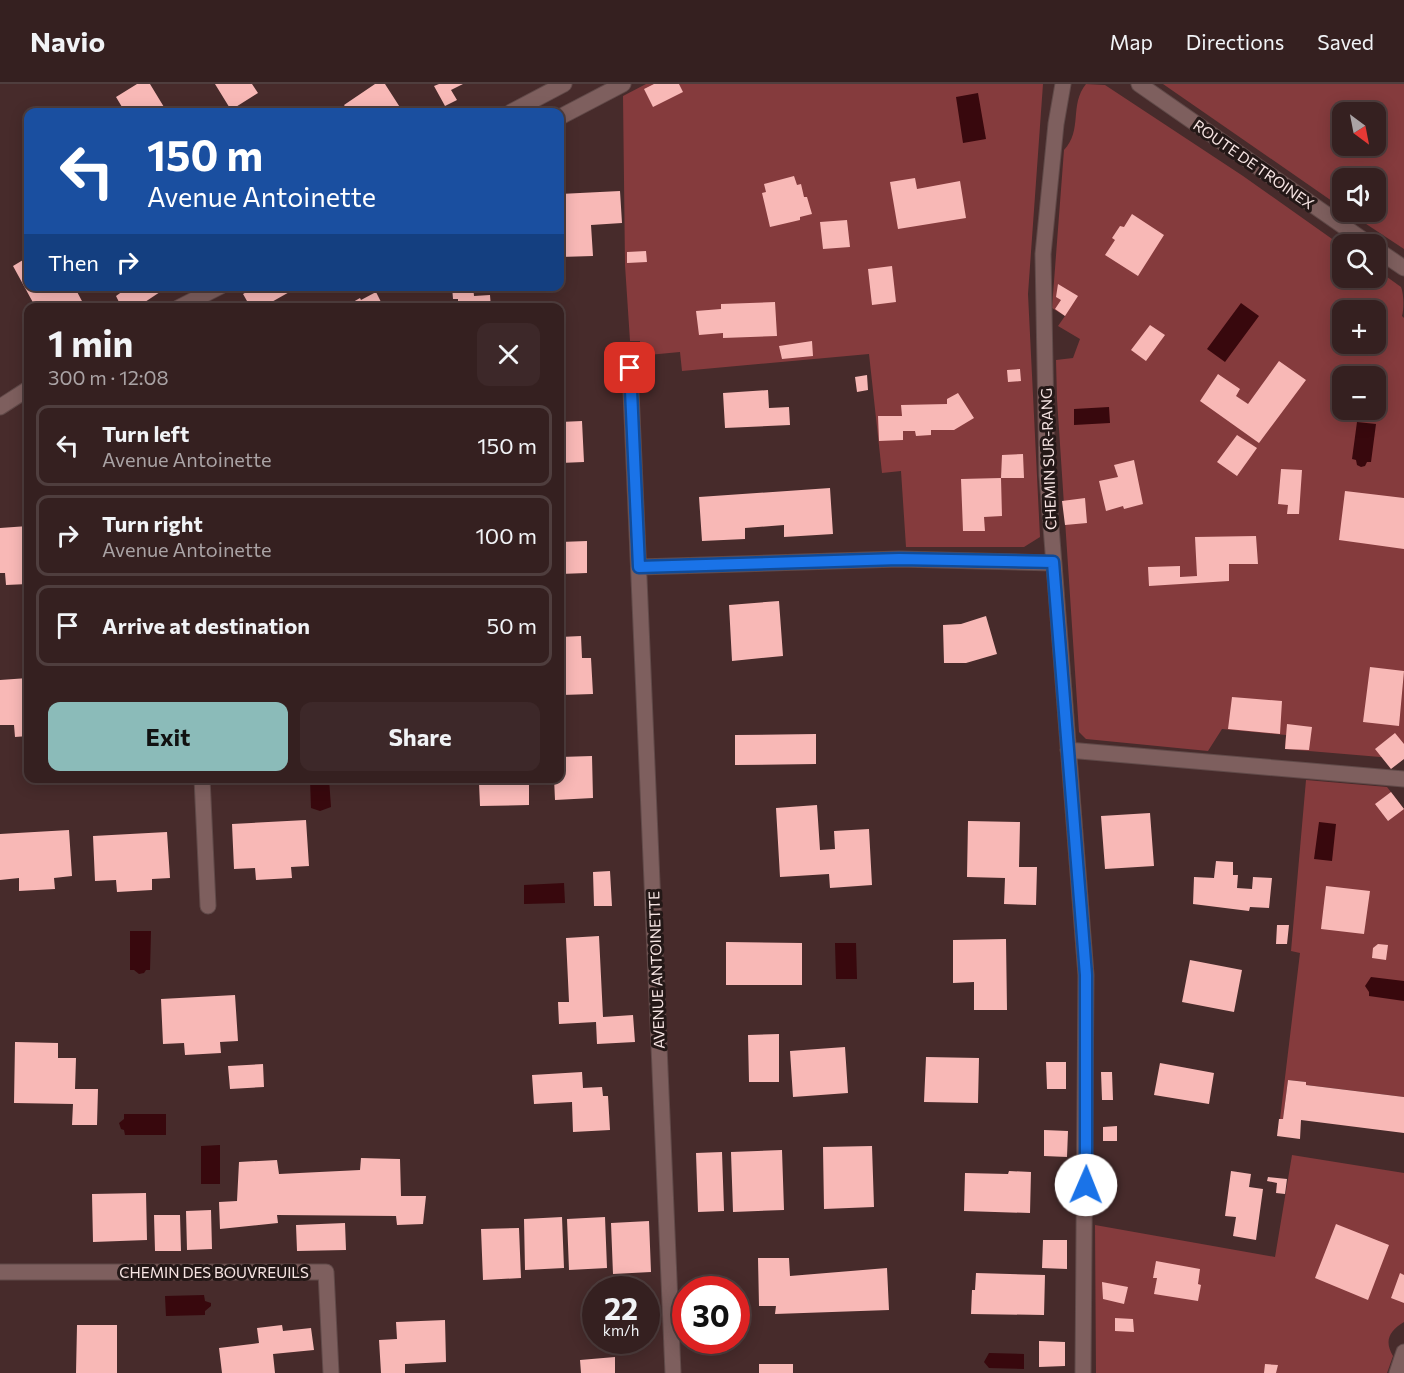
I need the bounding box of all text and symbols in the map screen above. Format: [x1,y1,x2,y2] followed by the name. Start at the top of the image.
[30,24,105,58] text: Navio
[1110,29,1153,54] text: Map
[1186,29,1284,54] text: Directions
[1317,29,1374,54] text: Saved
[1332,102,1386,156] north arrow
[1332,102,1386,420] map controls
[1190,115,1318,213] street label: ROUTE DE TROINEX
[147,128,263,180] text: 150 m
[48,132,126,210] icon: left
[1332,168,1386,222] button: sound
[147,180,376,213] text: Avenue Antoinette
[1332,234,1386,288] button: search
[111,246,144,279] icon: right
[48,249,99,276] text: Then
[1332,300,1386,354] button: +
[48,320,133,364] text: 1 min
[477,323,540,386] button: close
[604,342,655,393] pin
[613,351,646,384] icon: arrive
[48,365,169,389] text: 300 m · 12:08
[1332,366,1386,420] button: −
[1037,388,1059,530] street label: CHEMIN SUR-RANG
[102,420,189,447] text: Turn left
[51,429,84,462] icon: left
[477,432,537,459] text: 150 m
[102,447,272,471] text: Avenue Antoinette
[102,510,203,537] text: Turn right
[51,519,84,552] icon: right
[475,522,537,549] text: 100 m
[102,537,272,561] text: Avenue Antoinette
[51,609,84,642] icon: arrive
[102,612,310,639] text: Arrive at destination
[487,612,537,639] text: 50 m
[48,702,288,771] button: Exit
[300,702,540,771] button: Share
[644,891,668,1049] street label: AVENUE ANTOINETTE
[1054,1153,1118,1217] position arrow
[119,1263,309,1281] street label: CHEMIN DES BOUVREUILS
[672,1276,750,1354] speed limit sign: 30
[604,1289,638,1326] text: 22
[603,1321,639,1339] text: km/h

